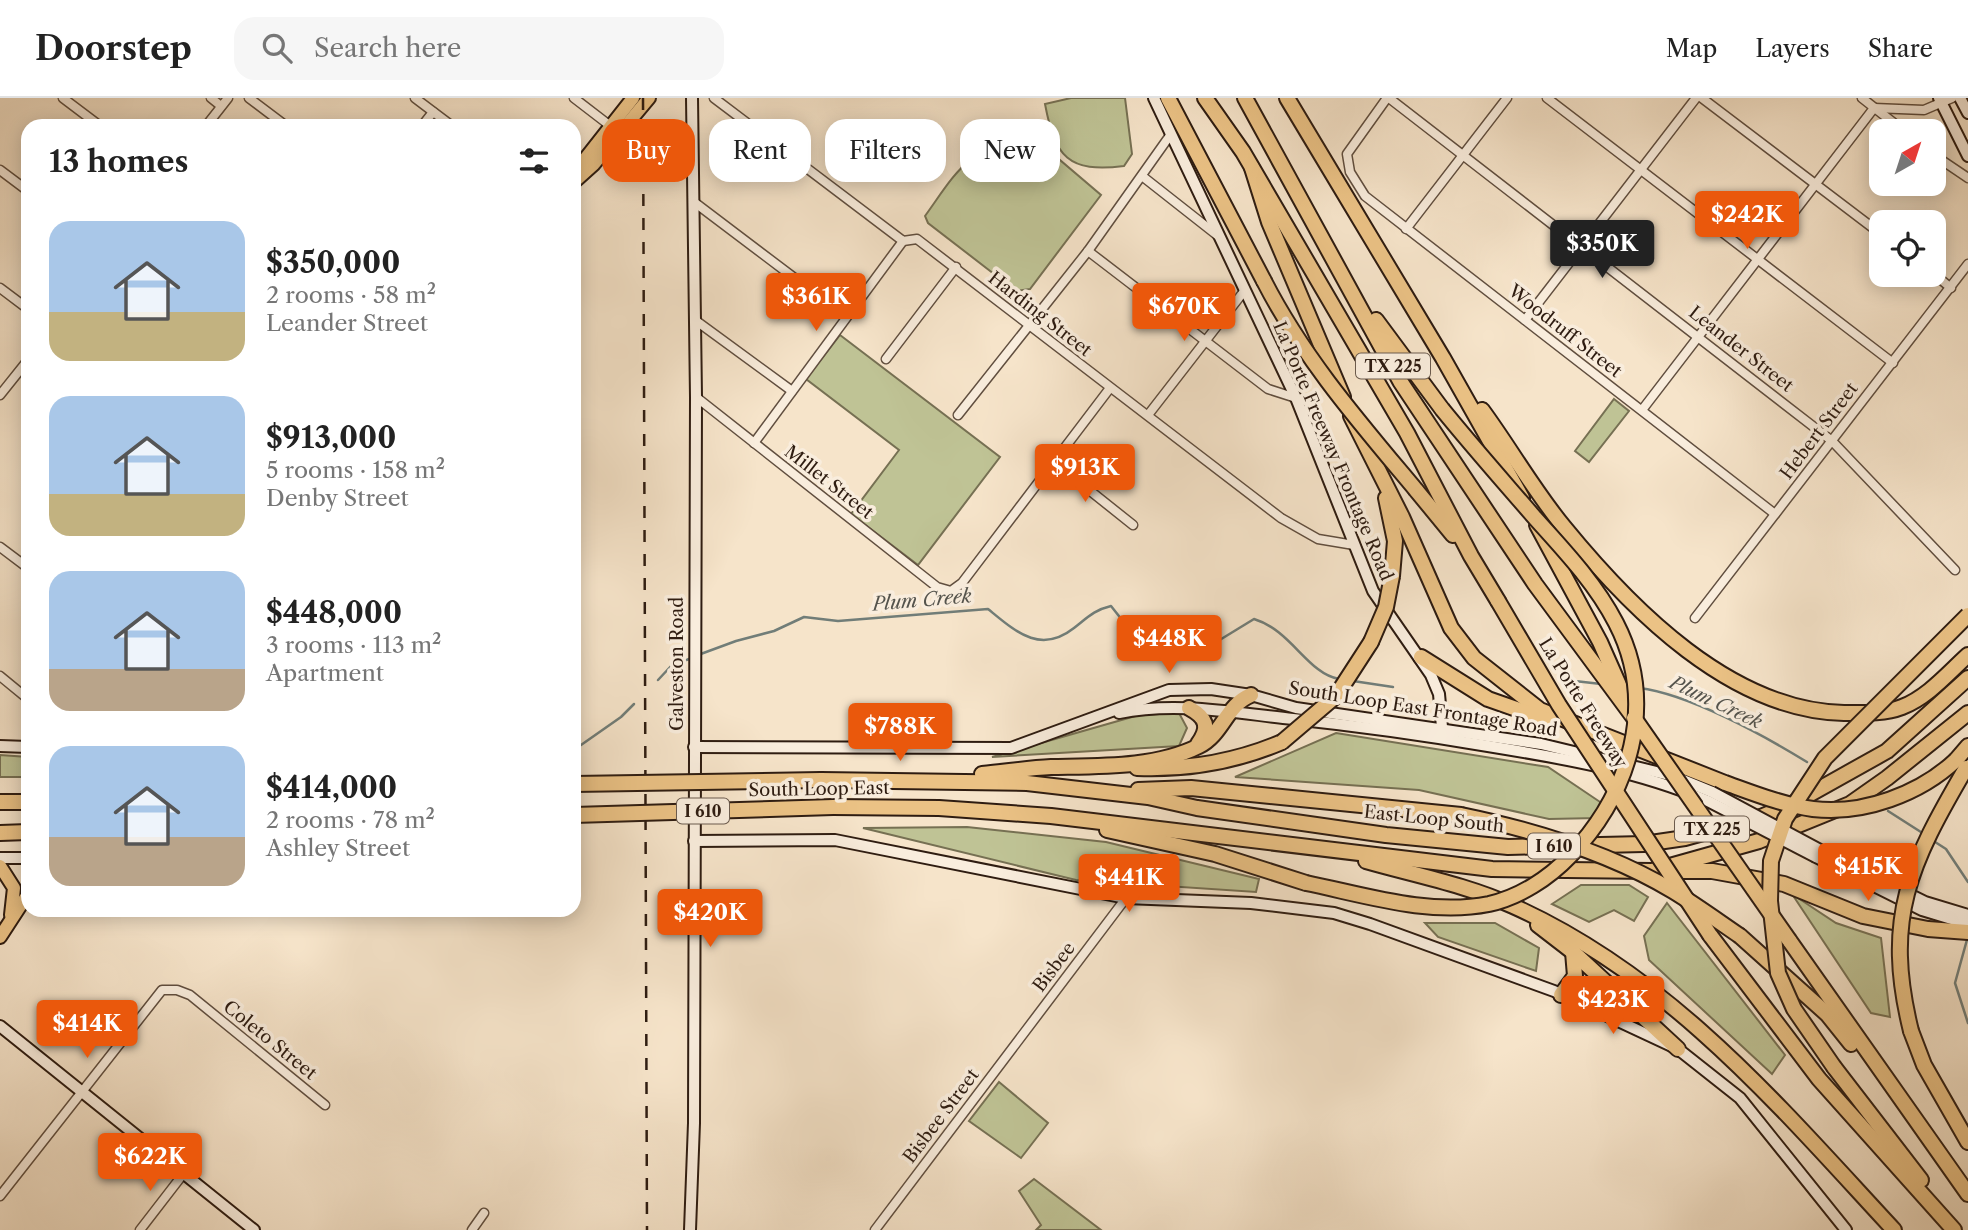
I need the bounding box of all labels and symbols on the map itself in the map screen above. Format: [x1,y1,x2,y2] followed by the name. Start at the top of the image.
[1869,119,1946,196] north arrow
[1698,192,1796,251] pin: $242K
[1553,220,1651,280] pin: $350K
[984,267,1097,362] street label: Harding Street
[767,274,865,333] pin: $361K
[1503,279,1627,383] street label: Woodruff Street
[1135,284,1233,343] pin: $670K
[1684,301,1798,397] street label: Leander Street
[1268,318,1398,584] street label: La Porte Freeway Frontage Road
[1356,354,1430,378] road number: TX 225
[1775,378,1863,484] street label: Hebert Street
[780,441,878,524] street label: Millet Street
[1036,444,1134,504] pin: $913K
[870,584,973,616] water label: Plum Creek
[666,597,688,731] street label: Galveston Road
[1120,616,1218,675] pin: $448K
[1534,634,1632,773] street label: La Porte Freeway
[1664,670,1766,733] water label: Plum Creek
[1287,677,1559,741] street label: South Loop East Frontage Road
[851,704,949,763] pin: $788K
[748,777,890,801] street label: South Loop East
[677,798,729,824] road number: I 610
[1363,801,1505,837] street label: East Loop South
[1675,816,1749,842] road number: TX 225
[1528,834,1580,859] road number: I 610
[1819,844,1917,903] pin: $415K
[1080,854,1178,914] pin: $441K
[661,890,759,949] pin: $420K
[1028,938,1080,996] street label: Bisbee
[1564,976,1662,1036] pin: $423K
[219,996,322,1085] street label: Coleto Street
[38,1000,136,1060] pin: $414K
[898,1064,984,1168] street label: Bisbee Street
[101,1134,199,1193] pin: $622K

